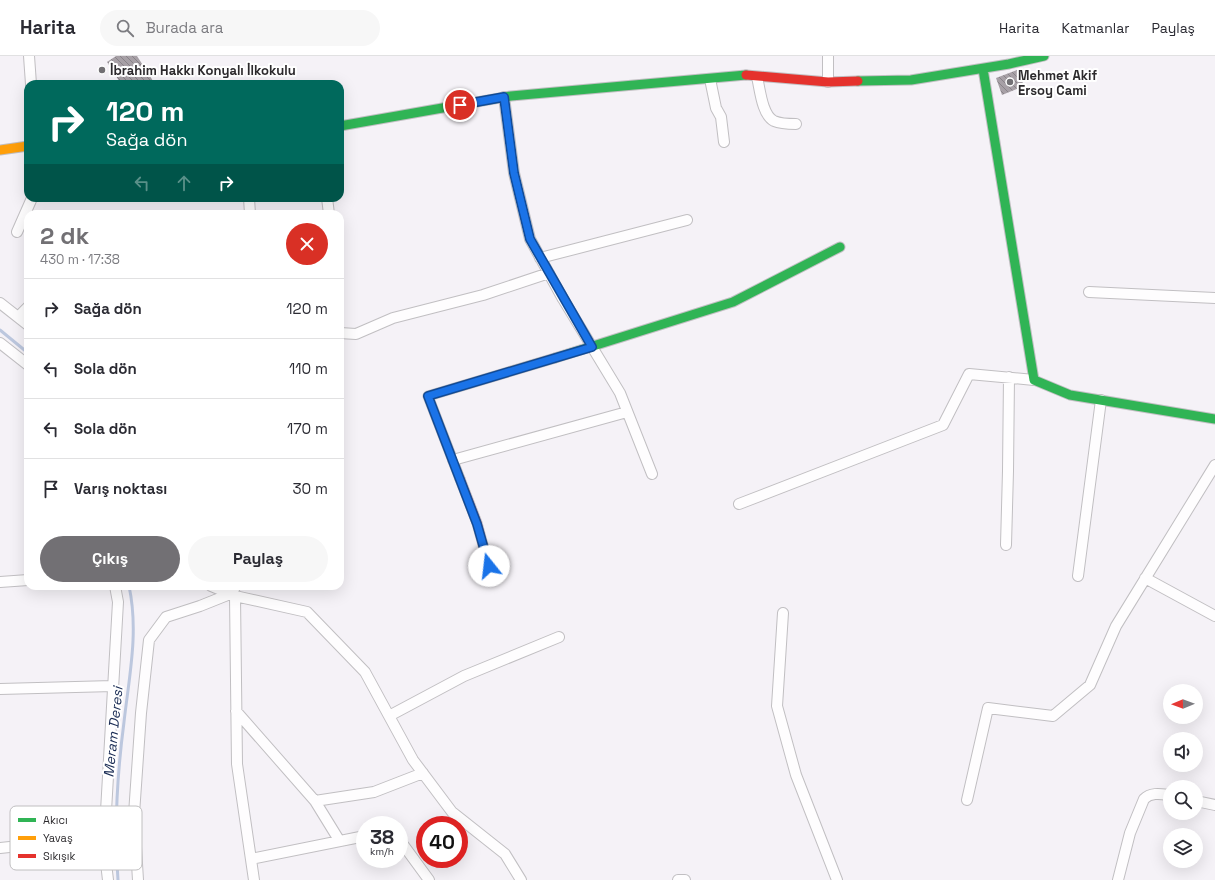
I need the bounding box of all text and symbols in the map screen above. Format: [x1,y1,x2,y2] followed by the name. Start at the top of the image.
[100,10,380,46] search box
[20,15,76,40] text: Harita
[114,17,136,39] icon: search
[146,18,223,37] text: Burada ara
[999,19,1039,37] text: Harita
[1061,19,1130,37] text: Katmanlar
[1152,19,1195,37] text: Paylaş
[110,62,296,79] place label: İbrahim Hakkı Konyalı İlkokulu
[97,65,107,75] marker: İbrahim Hakkı Konyalı İlkokulu
[1018,67,1097,99] place label: Mehmet Akif Ersoy Cami
[1005,77,1015,87] marker: Mehmet Akif Ersoy Cami
[443,88,477,122] pin
[106,93,184,129] text: 120 m
[449,94,471,116] icon: arrive
[40,96,92,148] icon: right
[106,128,187,151] text: Sağa dön
[131,172,153,194] icon: left
[173,172,195,194] icon: ahead
[215,172,237,194] icon: right
[40,220,89,251] text: 2 dk
[286,223,328,265] button: close
[40,251,120,268] text: 430 m · 17:38
[40,298,62,320] icon: right
[74,299,142,318] text: Sağa dön
[286,299,328,318] text: 120 m
[40,358,62,380] icon: left
[74,359,137,378] text: Sola dön
[289,359,328,378] text: 110 m
[40,418,62,440] icon: left
[74,419,137,438] text: Sola dön
[287,419,328,438] text: 170 m
[40,478,62,500] icon: arrive
[74,479,167,498] text: Varış noktası
[293,479,328,498] text: 30 m
[40,536,180,582] button: Çıkış
[188,536,328,582] button: Paylaş
[468,545,510,587] position arrow
[99,684,127,778] water label: Meram Deresi
[1163,684,1203,724] north arrow
[1163,684,1203,868] map controls
[1163,732,1203,772] button: sound
[1163,780,1203,820] button: search
[10,806,142,870] legend
[43,813,68,827] text: Akıcı
[416,816,468,868] speed limit sign: 40
[370,824,394,850] text: 38
[1163,828,1203,868] button: layers
[43,831,73,845] text: Yavaş
[370,845,394,858] text: km/h
[43,849,76,863] text: Sıkışık

